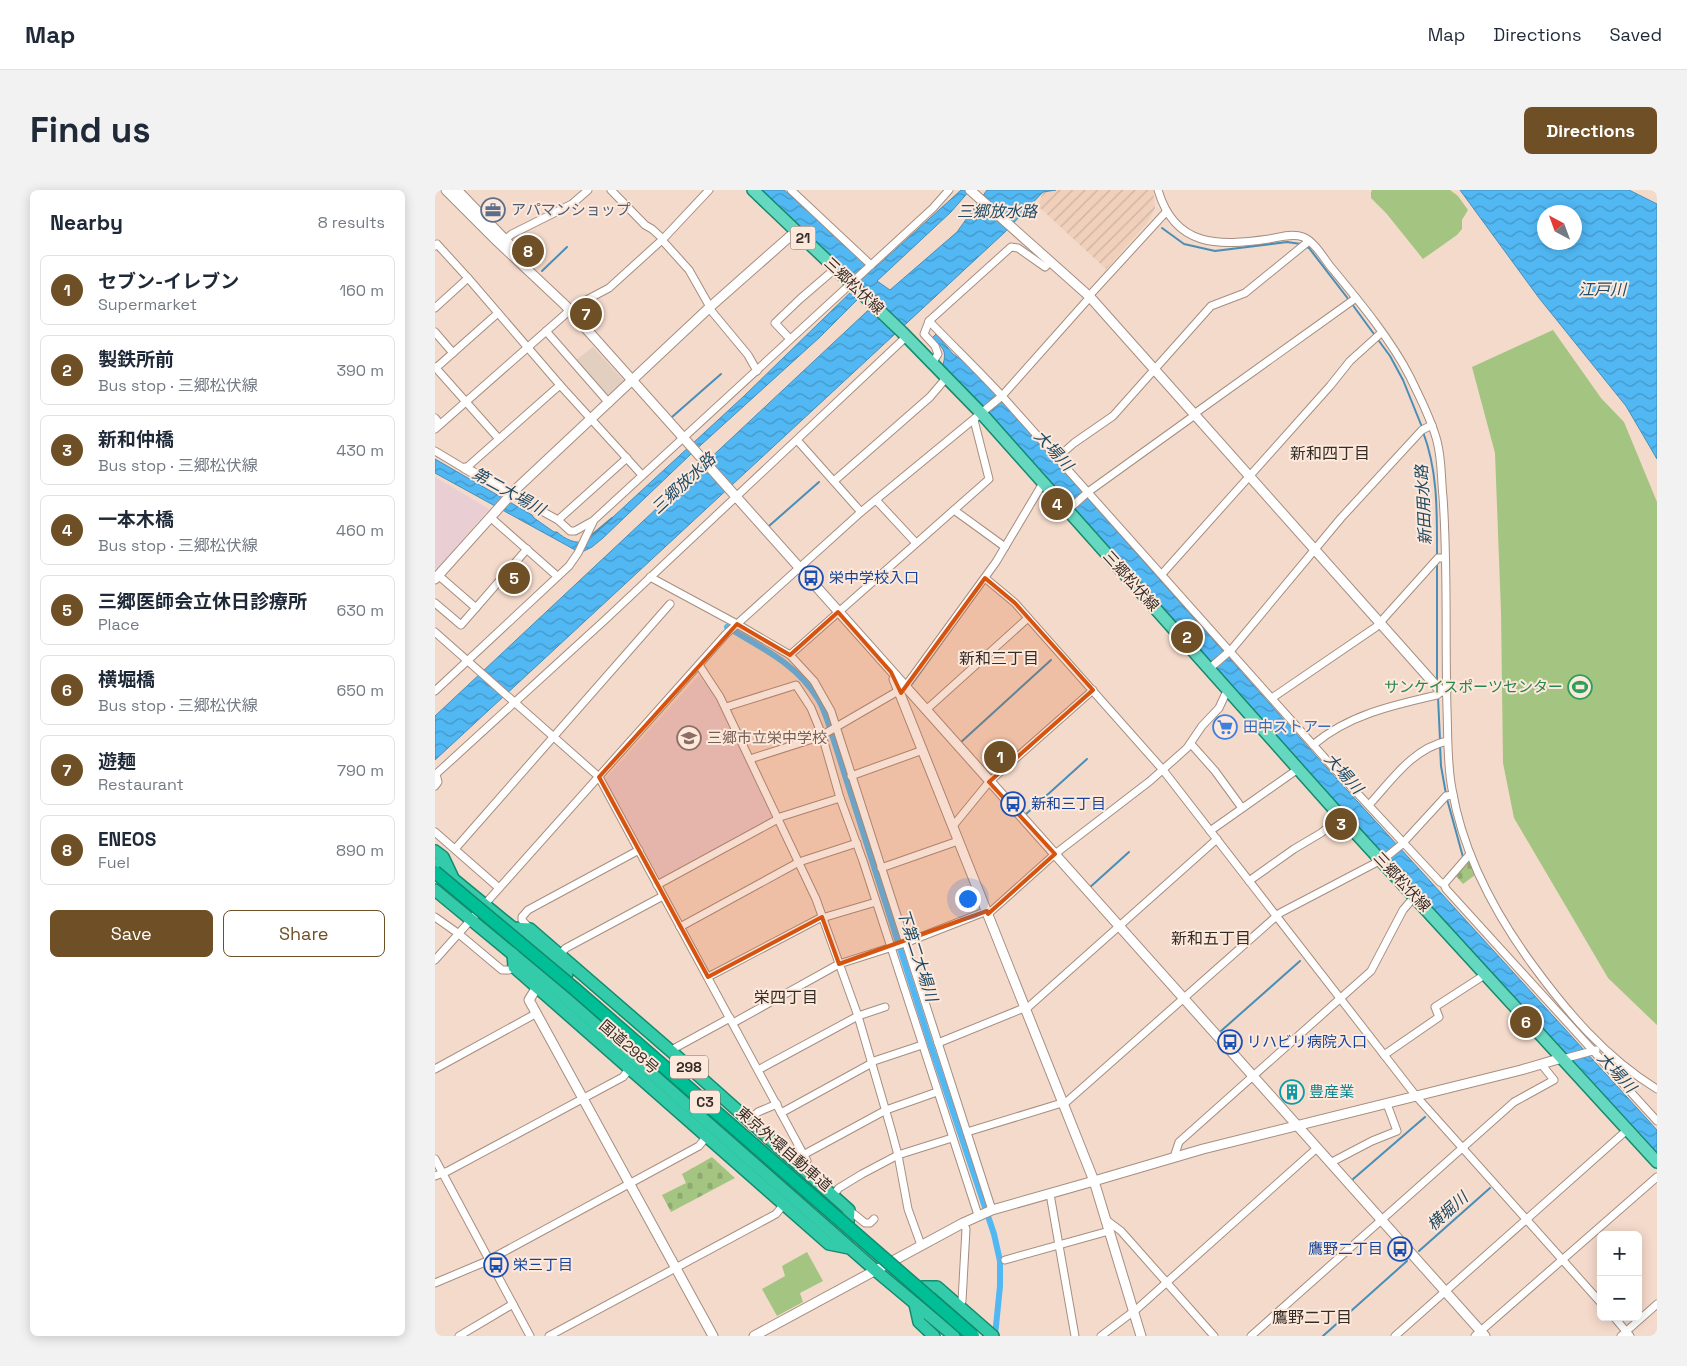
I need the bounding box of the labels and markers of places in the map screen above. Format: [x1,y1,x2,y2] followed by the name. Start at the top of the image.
[480,197,506,223] office icon: アパマンショップ
[511,200,631,219] place label: アパマンショップ
[512,232,544,270] pin: 8
[570,295,602,333] pin: 7
[1041,485,1073,523] pin: 4
[498,559,530,597] pin: 5
[798,565,824,591] bus stop icon: 栄中学校入口
[829,568,919,587] place label: 栄中学校入口
[1171,618,1203,656] pin: 2
[1567,674,1593,700] sports icon: サンケイスポーツセンター
[1384,677,1563,696] place label: サンケイスポーツセンター
[1212,714,1238,740] supermarket icon: 田中ストアー
[1243,717,1332,736] place label: 田中ストアー
[676,725,702,751] school or university icon: 三郷市立栄中学校
[707,728,827,747] place label: 三郷市立栄中学校
[984,738,1016,776] pin: 1
[1000,791,1026,817] bus stop icon: 新和三丁目
[1031,794,1106,813] place label: 新和三丁目
[1325,805,1357,843] pin: 3
[1510,1003,1542,1041] pin: 6
[1217,1029,1243,1055] bus stop icon: リハビリ病院入口
[1247,1032,1367,1051] place label: リハビリ病院入口
[1279,1079,1305,1105] building icon: 豊産業
[1309,1082,1354,1101] place label: 豊産業
[1387,1236,1413,1262] bus stop icon: 鷹野二丁目
[1308,1239,1383,1258] place label: 鷹野二丁目
[483,1252,509,1278] bus stop icon: 栄三丁目
[513,1255,573,1274] place label: 栄三丁目

